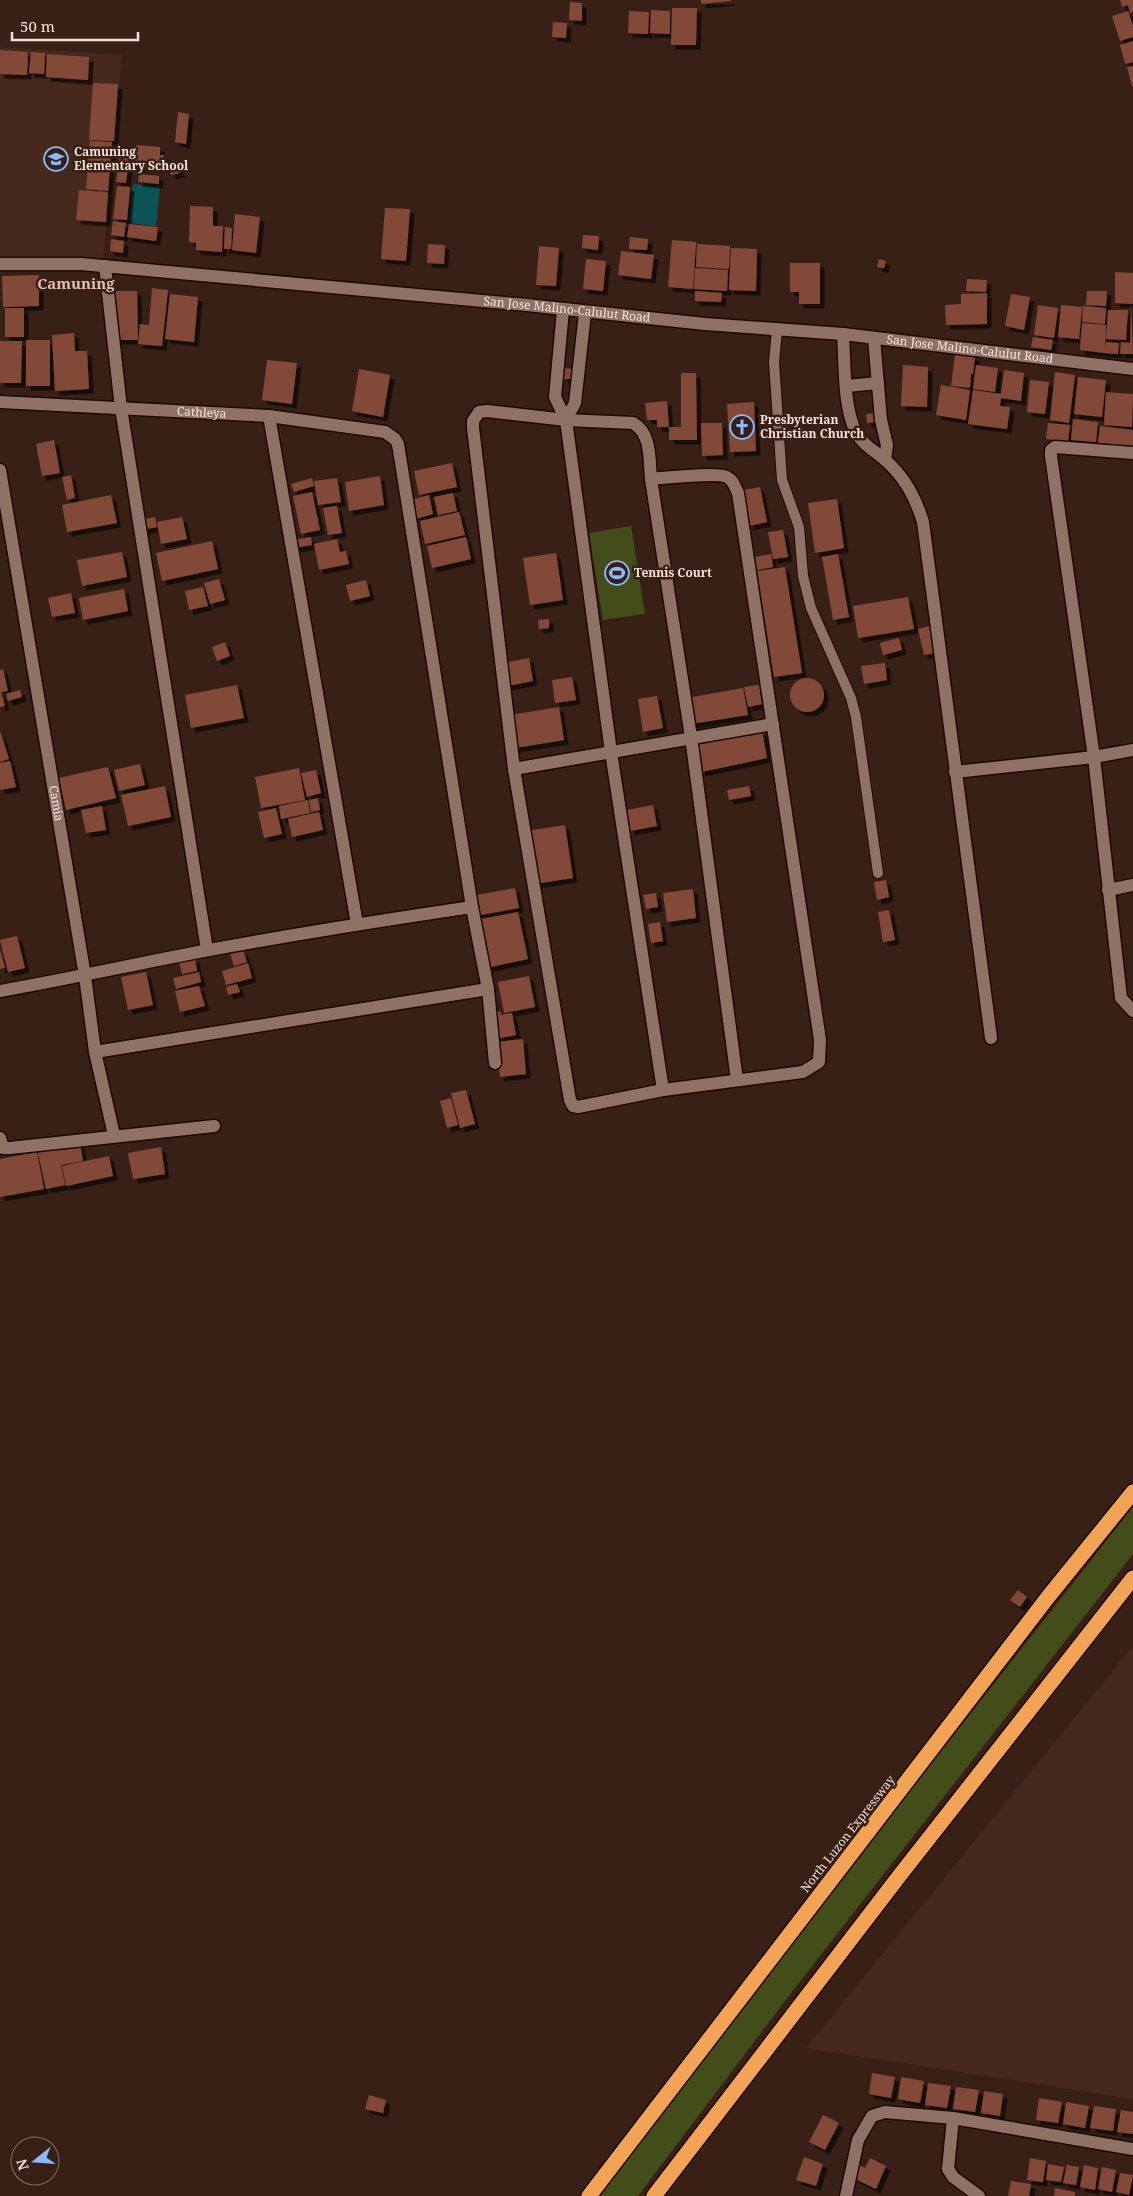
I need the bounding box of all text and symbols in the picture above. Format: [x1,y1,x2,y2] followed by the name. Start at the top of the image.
[12,10,139,42] scale bar
[20,16,55,36] text: 50 m
[74,143,189,174] place label: Camuning Elementary School
[43,146,69,172] school or university icon: Camuning Elementary School
[37,273,115,293] district label: Camuning
[483,292,652,326] street label: San Jose Malino-Calulut Road
[886,330,1055,367] street label: San Jose Malino-Calulut Road
[176,402,227,422] street label: Cathleya
[760,411,864,442] place label: Presbyterian Christian Church
[729,414,755,440] church icon: Presbyterian Christian Church
[604,560,630,586] sports icon: Tennis Court
[634,564,712,581] place label: Tennis Court
[45,784,68,823] street label: Camia
[797,1772,899,1896] street label: North Luzon Expressway
[10,2136,60,2186] north arrow
[11,2157,33,2173] text: N

